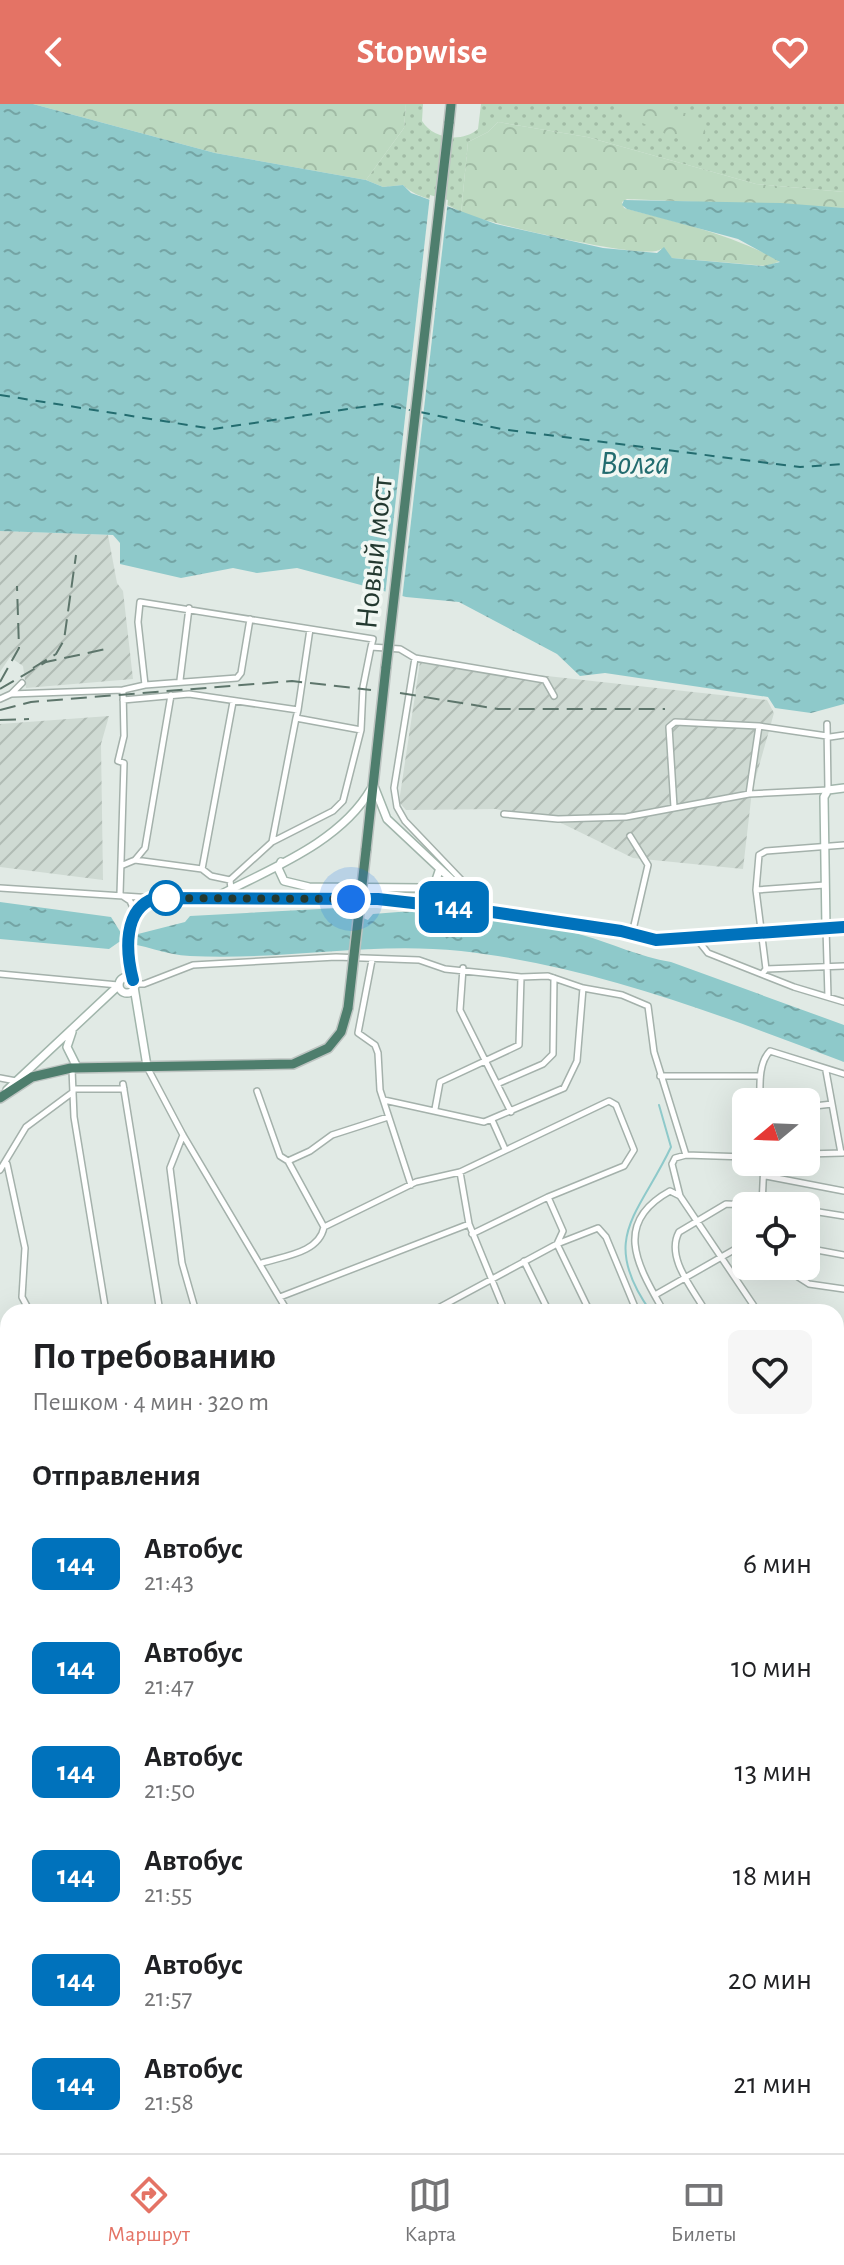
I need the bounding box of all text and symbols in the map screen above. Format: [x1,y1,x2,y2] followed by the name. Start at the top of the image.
[32,30,76,74] icon: back
[768,30,812,74] icon: heart
[356,34,488,70] text: Stopwise
[600,447,670,481] water label: Волга
[350,475,398,631] street label: Новый мост
[331,879,371,919] your location
[149,881,183,915] unlabelled marker
[408,881,500,933] line badge: 144
[435,893,473,921] text: 144
[732,1088,820,1176] north arrow
[732,1088,820,1280] map controls
[732,1192,820,1280] button: locate
[728,1330,812,1414] button: heart
[32,1338,276,1376] text: По требованию
[32,1389,269,1415] text: Пешком · 4 мин · 320 m
[32,1461,201,1491] text: Отправления
[144,1534,243,1564] text: Автобус
[743,1549,812,1579] text: 6 мин
[57,1550,95,1578] text: 144
[144,1569,194,1595] text: 21:43
[144,1638,243,1668] text: Автобус
[731,1653,812,1683] text: 10 мин
[57,1654,95,1682] text: 144
[144,1673,194,1699] text: 21:47
[144,1742,243,1772] text: Автобус
[735,1757,812,1787] text: 13 мин
[57,1758,95,1786] text: 144
[144,1777,195,1803] text: 21:50
[144,1846,243,1876] text: Автобус
[733,1861,812,1891] text: 18 мин
[57,1862,95,1890] text: 144
[144,1881,192,1907] text: 21:55
[144,1950,243,1980] text: Автобус
[728,1965,812,1995] text: 20 мин
[57,1966,95,1994] text: 144
[144,1985,192,2011] text: 21:57
[144,2054,243,2084] text: Автобус
[733,2069,812,2099] text: 21 мин
[57,2070,95,2098] text: 144
[144,2089,194,2115] text: 21:58
[107,2173,190,2247] tab: Маршрут
[405,2173,456,2247] tab: Карта
[671,2173,737,2247] tab: Билеты

